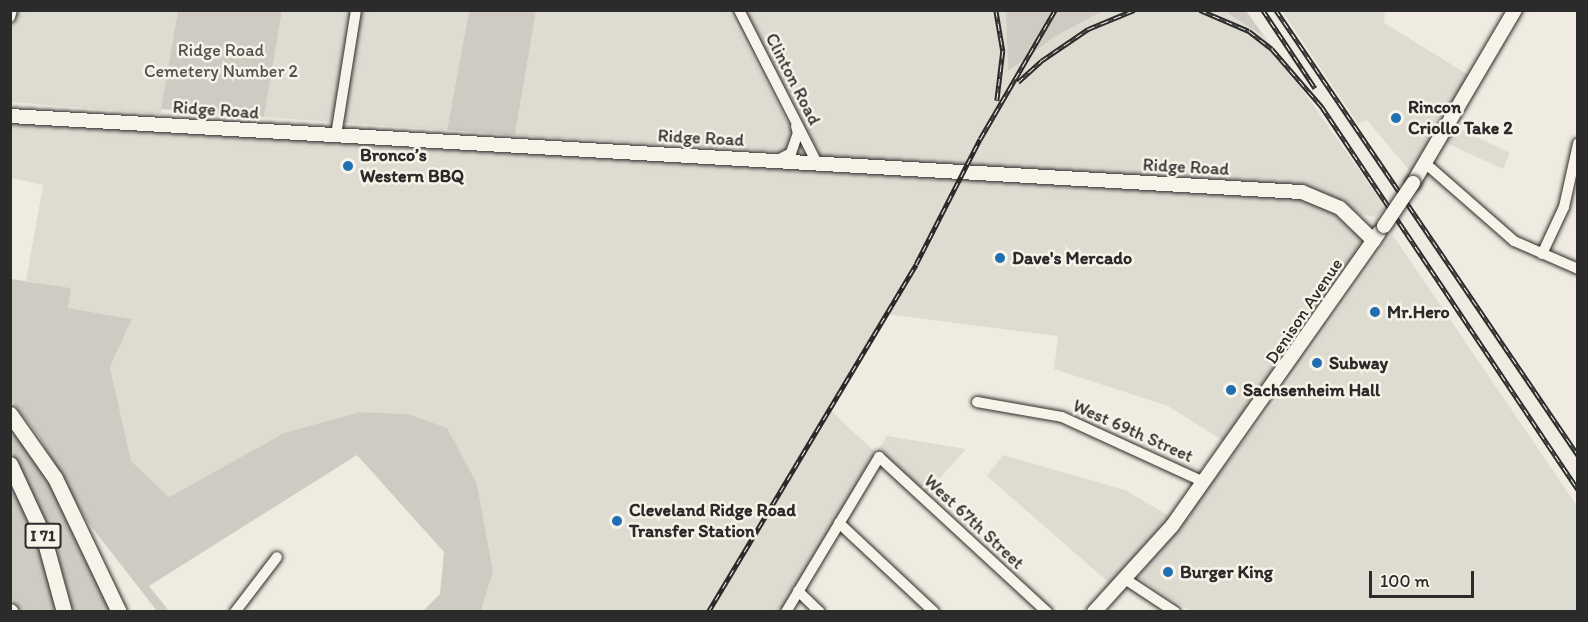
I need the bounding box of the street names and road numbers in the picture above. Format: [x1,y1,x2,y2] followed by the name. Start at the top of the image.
[761,30,825,128] street label: Clinton Road
[172,96,260,124] street label: Ridge Road
[658,125,744,151] street label: Ridge Road
[1143,154,1229,180] street label: Ridge Road
[1261,254,1347,368] street label: Denison Avenue
[1070,395,1196,467] street label: West 69th Street
[920,470,1028,574] street label: West 67th Street
[24,523,63,549] road number: I 71

